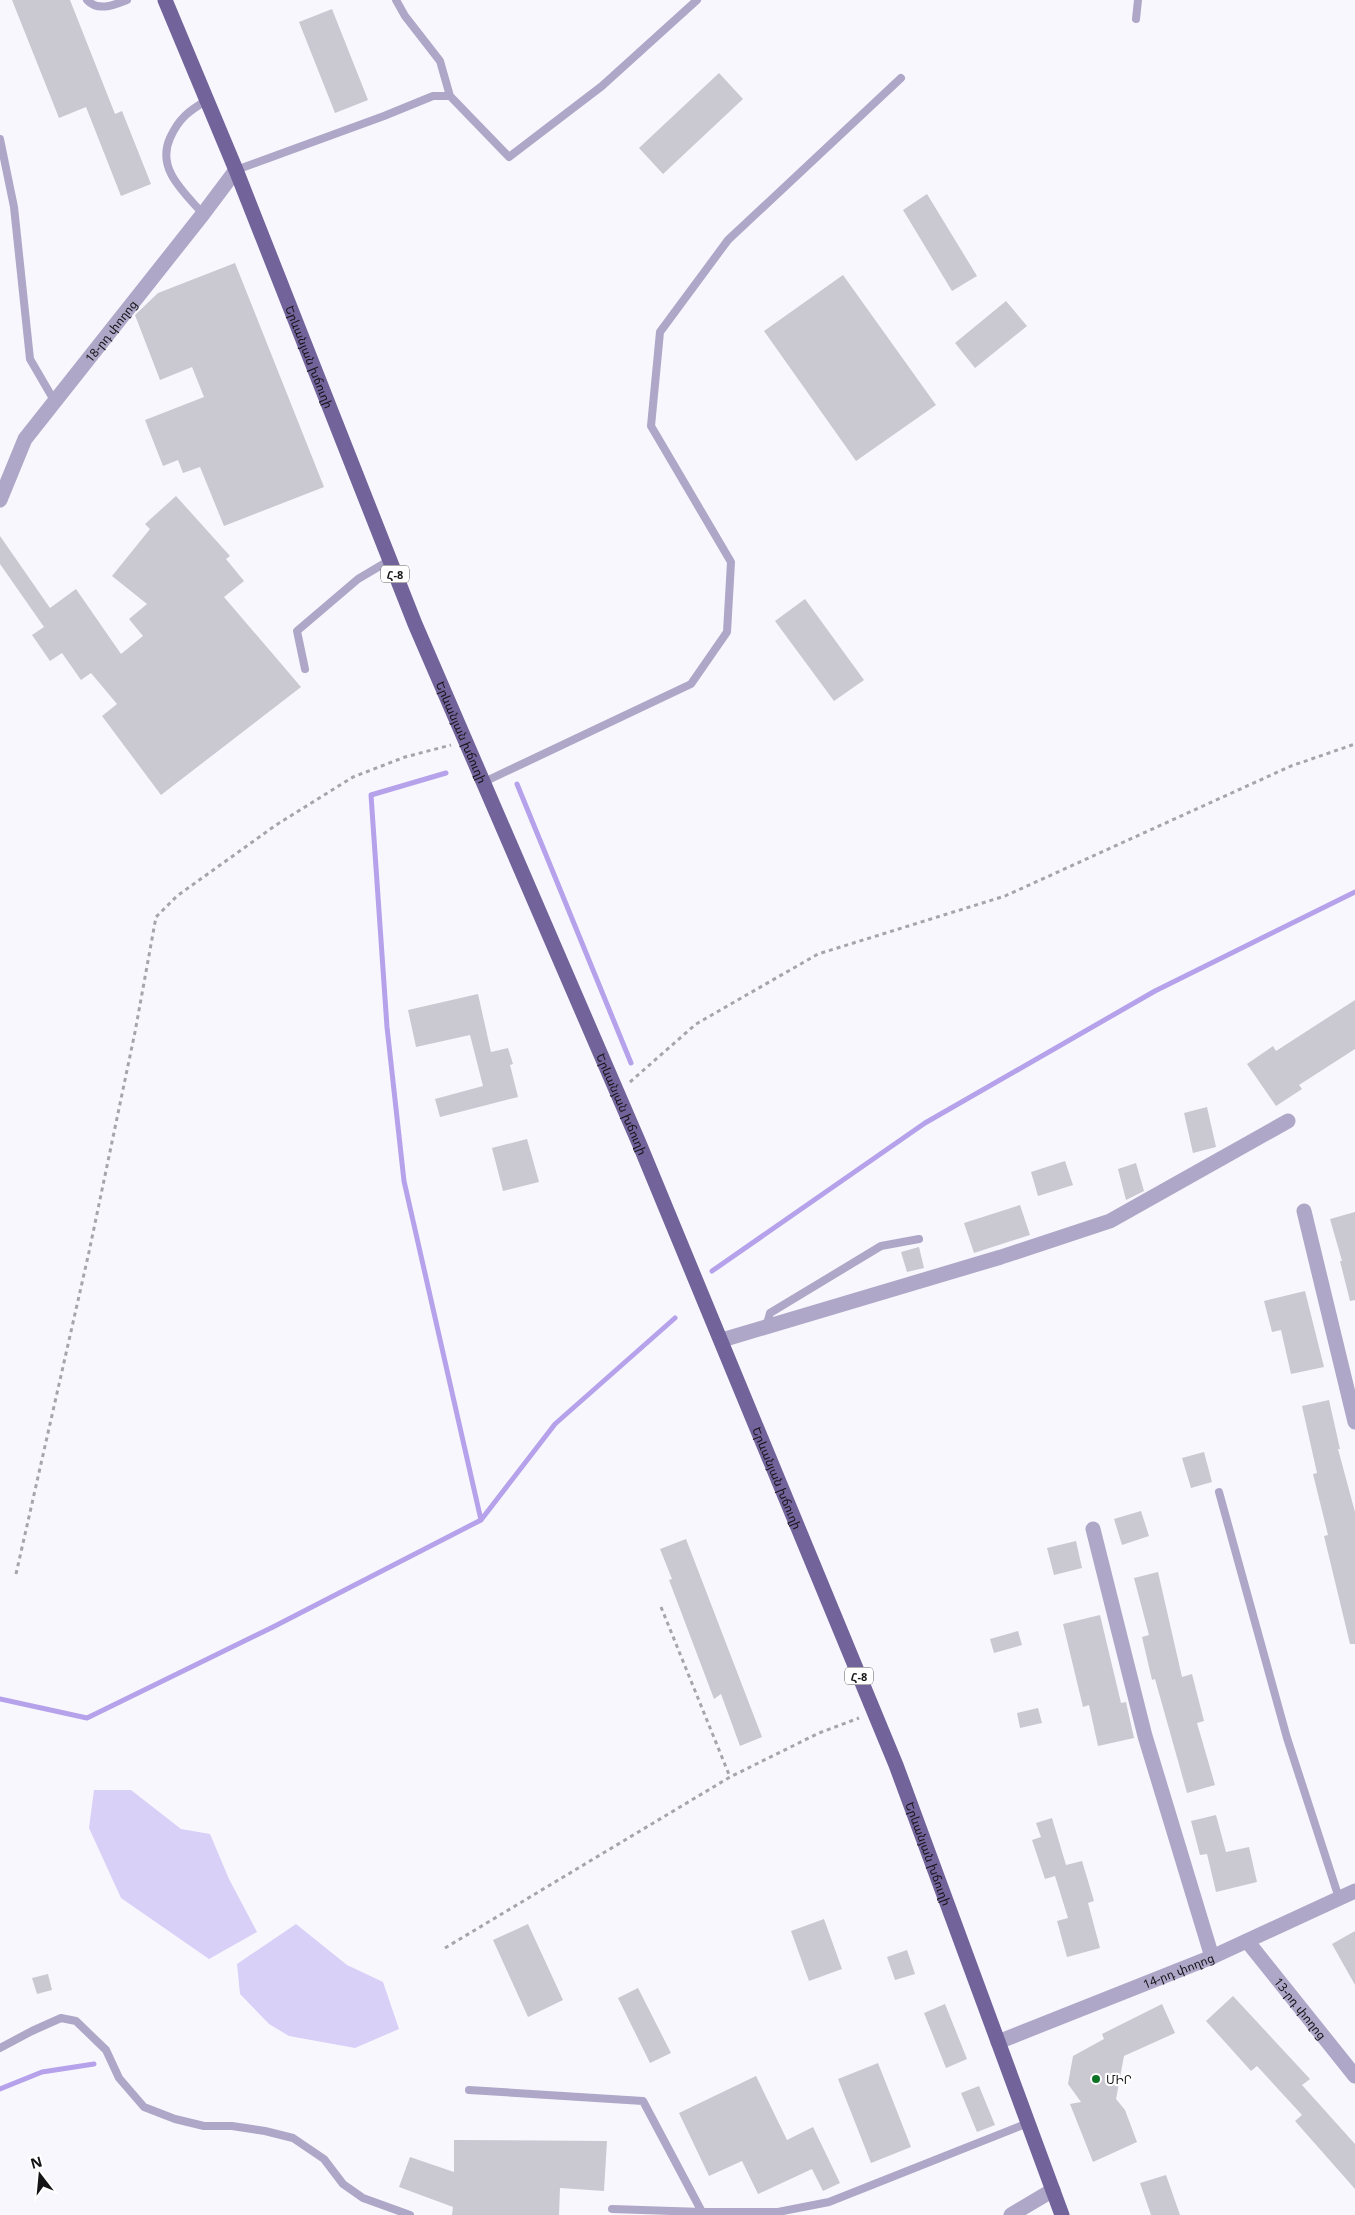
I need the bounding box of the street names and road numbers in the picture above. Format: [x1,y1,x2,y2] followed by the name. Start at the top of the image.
[81,296,141,365] street label: 18-րդ փողոց
[282,303,338,411] street label: Երևանյան խճուղի
[381,566,409,582] road number: Հ-8
[432,679,491,786] street label: Երևանյան խճուղի
[593,1050,652,1158] street label: Երևանյան խճուղի
[749,1424,806,1532] street label: Երևանյան խճուղի
[845,1668,873,1684] road number: Հ-8
[902,1799,956,1908] street label: Երևանյան խճուղի
[1140,1949,1216,1992] street label: 14-րդ փողոց
[1271,1973,1331,2043] street label: 13-րդ փողոց

